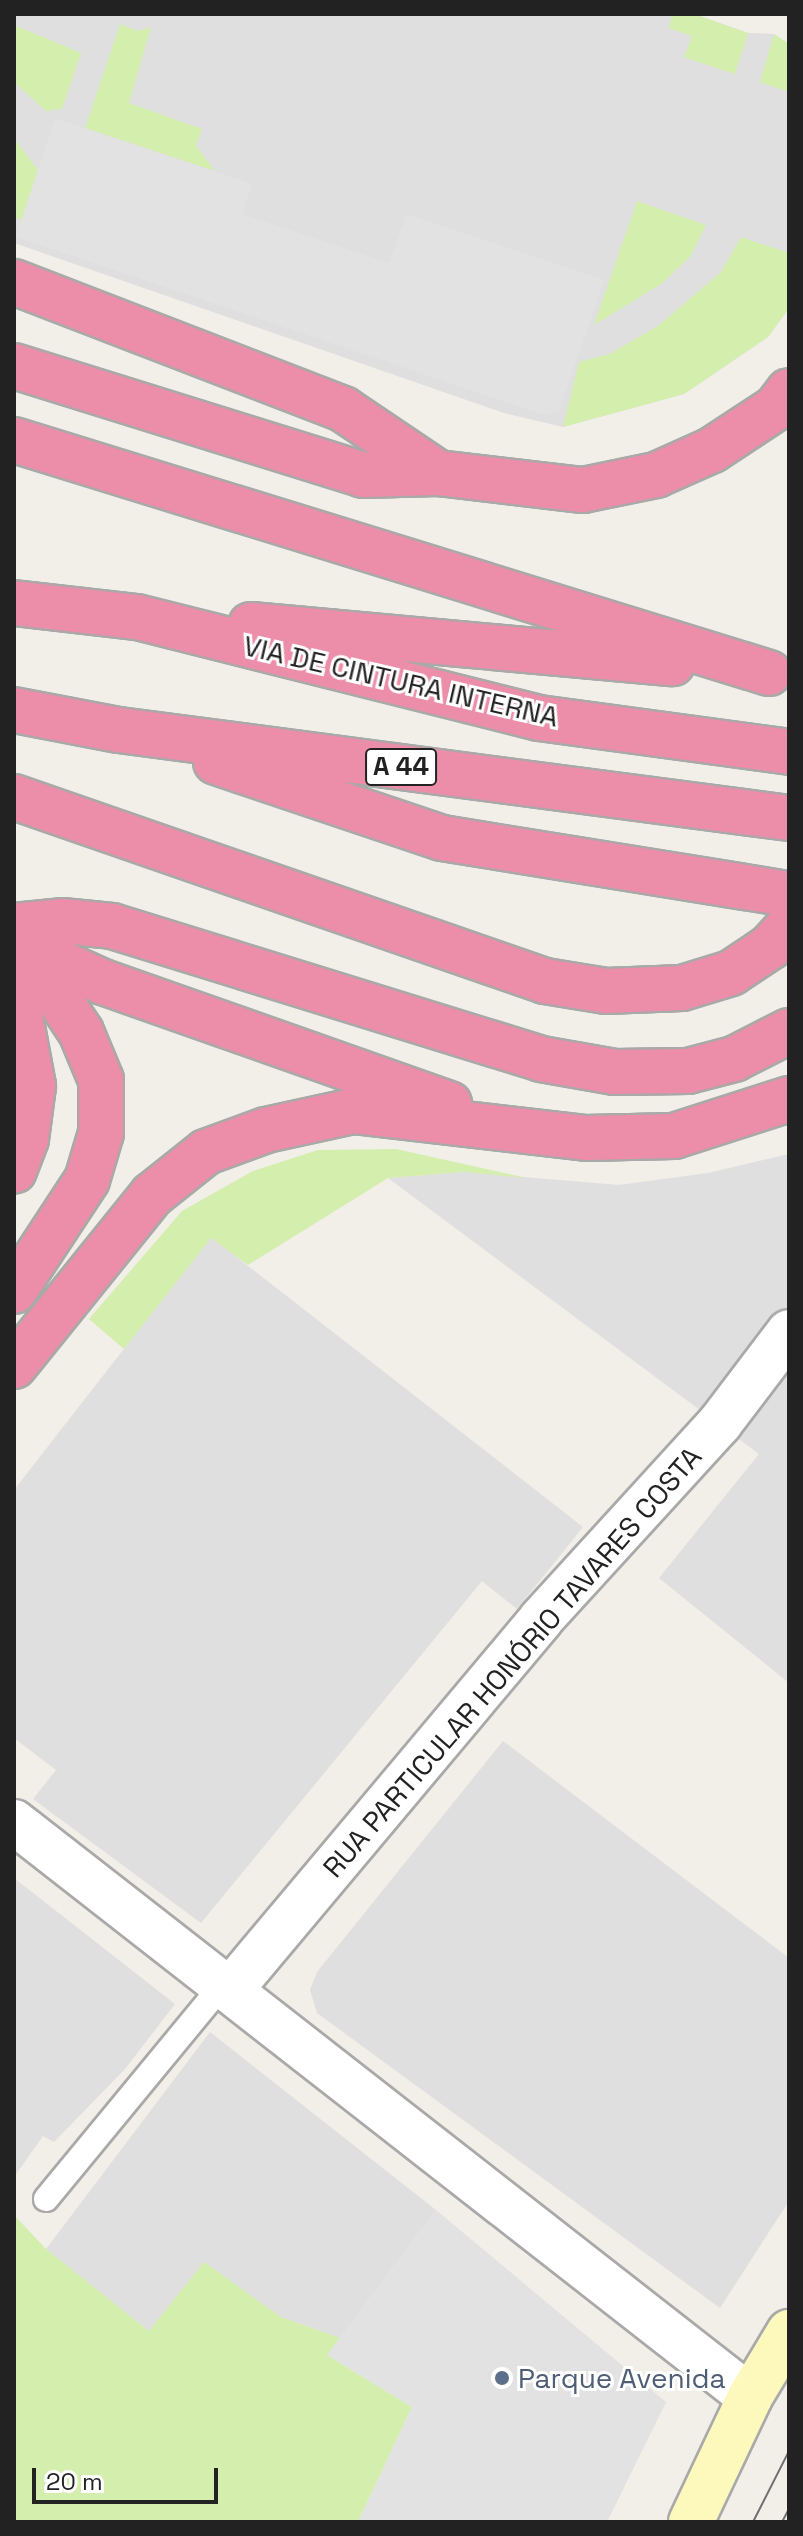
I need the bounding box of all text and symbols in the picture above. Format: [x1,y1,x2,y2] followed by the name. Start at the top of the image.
[240,628,562,734] street label: VIA DE CINTURA INTERNA
[363,745,439,789] road number: A 44
[315,1439,709,1885] street label: RUA PARTICULAR HONÓRIO TAVARES COSTA
[518,2361,726,2395] place label: Parque Avenida
[493,2369,511,2387] marker: Parque Avenida
[36,2452,222,2502] scale bar
[46,2466,103,2497] text: 20 m

